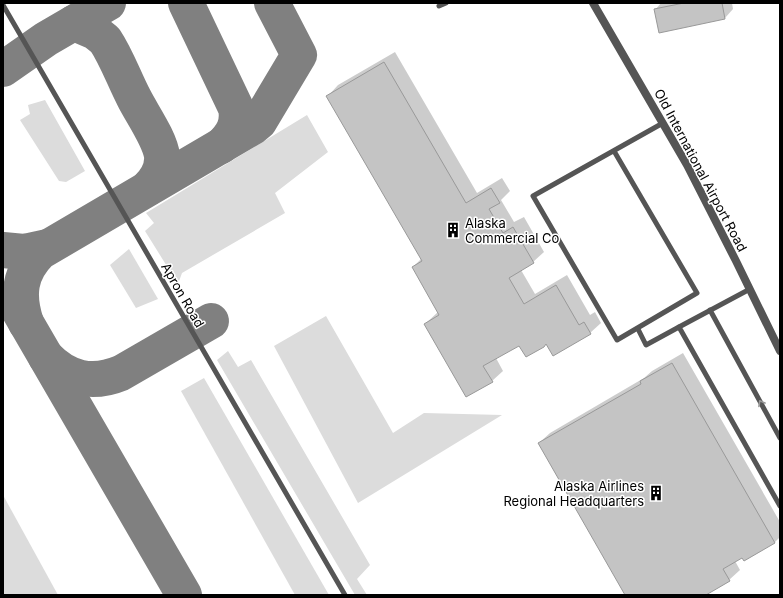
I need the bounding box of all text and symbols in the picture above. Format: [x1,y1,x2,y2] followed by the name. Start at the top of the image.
[651,86,751,254] street label: Old International Airport Road
[465,215,559,246] place label: Alaska Commercial Co
[444,221,462,239] building icon: Alaska Commercial Co
[158,260,208,330] street label: Apron Road
[759,400,766,408] one-way arrow
[503,478,644,509] place label: Alaska Airlines Regional Headquarters
[647,484,665,502] building icon: Alaska Airlines Regional Headquarters

